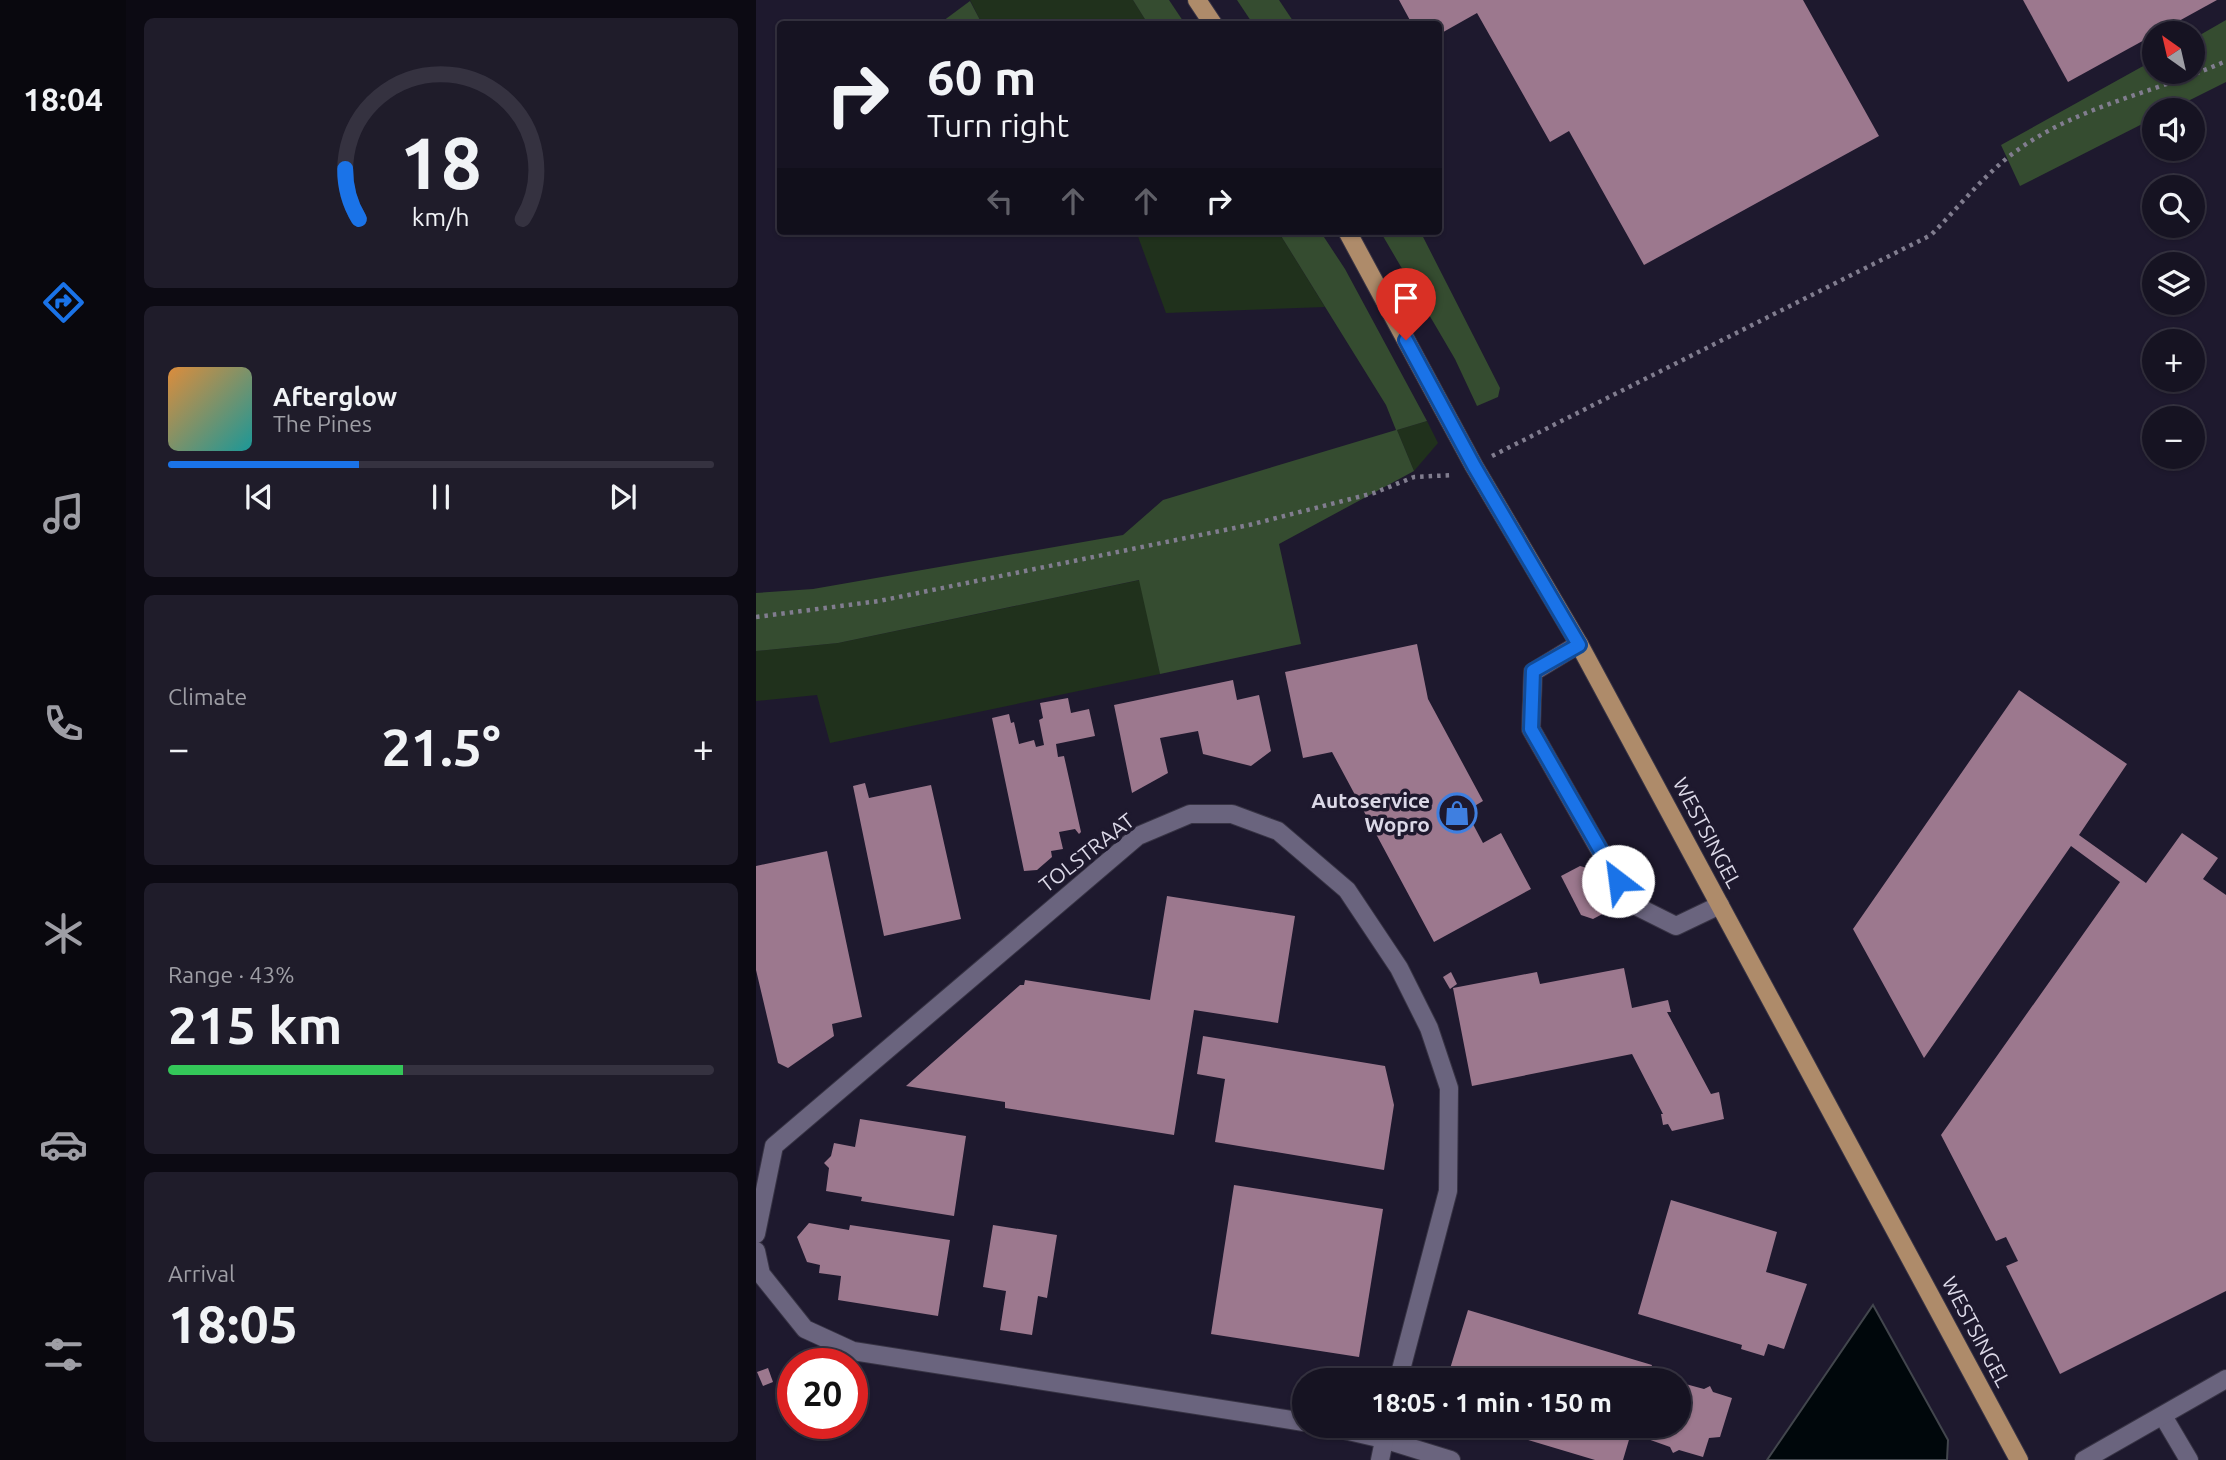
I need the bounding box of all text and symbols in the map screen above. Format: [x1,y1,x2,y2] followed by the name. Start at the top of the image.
[2142,21,2205,84] north arrow
[2142,21,2205,469] map controls
[812,49,903,140] icon: right
[927,49,1036,104] text: 60 m
[23,81,103,117] text: 18:04
[2142,98,2205,161] button: sound
[927,107,1069,143] text: Turn right
[400,122,482,204] text: 18
[2142,175,2205,238] button: search
[981,182,1019,220] icon: left
[1054,182,1092,220] icon: ahead
[1127,182,1165,220] icon: ahead
[1200,182,1238,220] icon: right
[412,203,470,231] text: km/h
[2142,252,2205,315] button: layers
[1376,268,1436,340] pin
[39,278,88,327] icon: directions
[1387,279,1425,317] icon: arrive
[2142,329,2205,392] button: +
[273,382,397,411] text: Afterglow
[2142,406,2205,469] button: −
[273,411,372,436] text: The Pines
[240,478,278,516] icon: previous
[422,478,460,516] icon: pause
[604,478,642,516] icon: next
[39,489,88,538] icon: music
[168,684,247,709] text: Climate
[39,699,88,748] icon: phone
[381,718,501,776] text: 21.5°
[168,727,189,769] text: −
[693,727,714,769] text: +
[1669,773,1747,892] street label: WESTSINGEL
[1311,788,1430,836] place label: Autoservice Wopro
[1436,792,1478,834] shop icon: Autoservice Wopro
[1034,808,1139,897] street label: TOLSTRAAT
[1581,844,1655,918] position arrow
[39,909,88,958] icon: climate
[168,962,295,987] text: Range · 43%
[168,996,342,1054] text: 215 km
[39,1120,88,1169] icon: car
[168,1261,235,1286] text: Arrival
[1938,1272,2016,1391] street label: WESTSINGEL
[168,1295,298,1353] text: 18:05
[39,1330,88,1379] icon: filters
[777,1348,868,1439] speed limit sign: 20
[1371,1388,1612,1417] text: 18:05 · 1 min · 150 m

